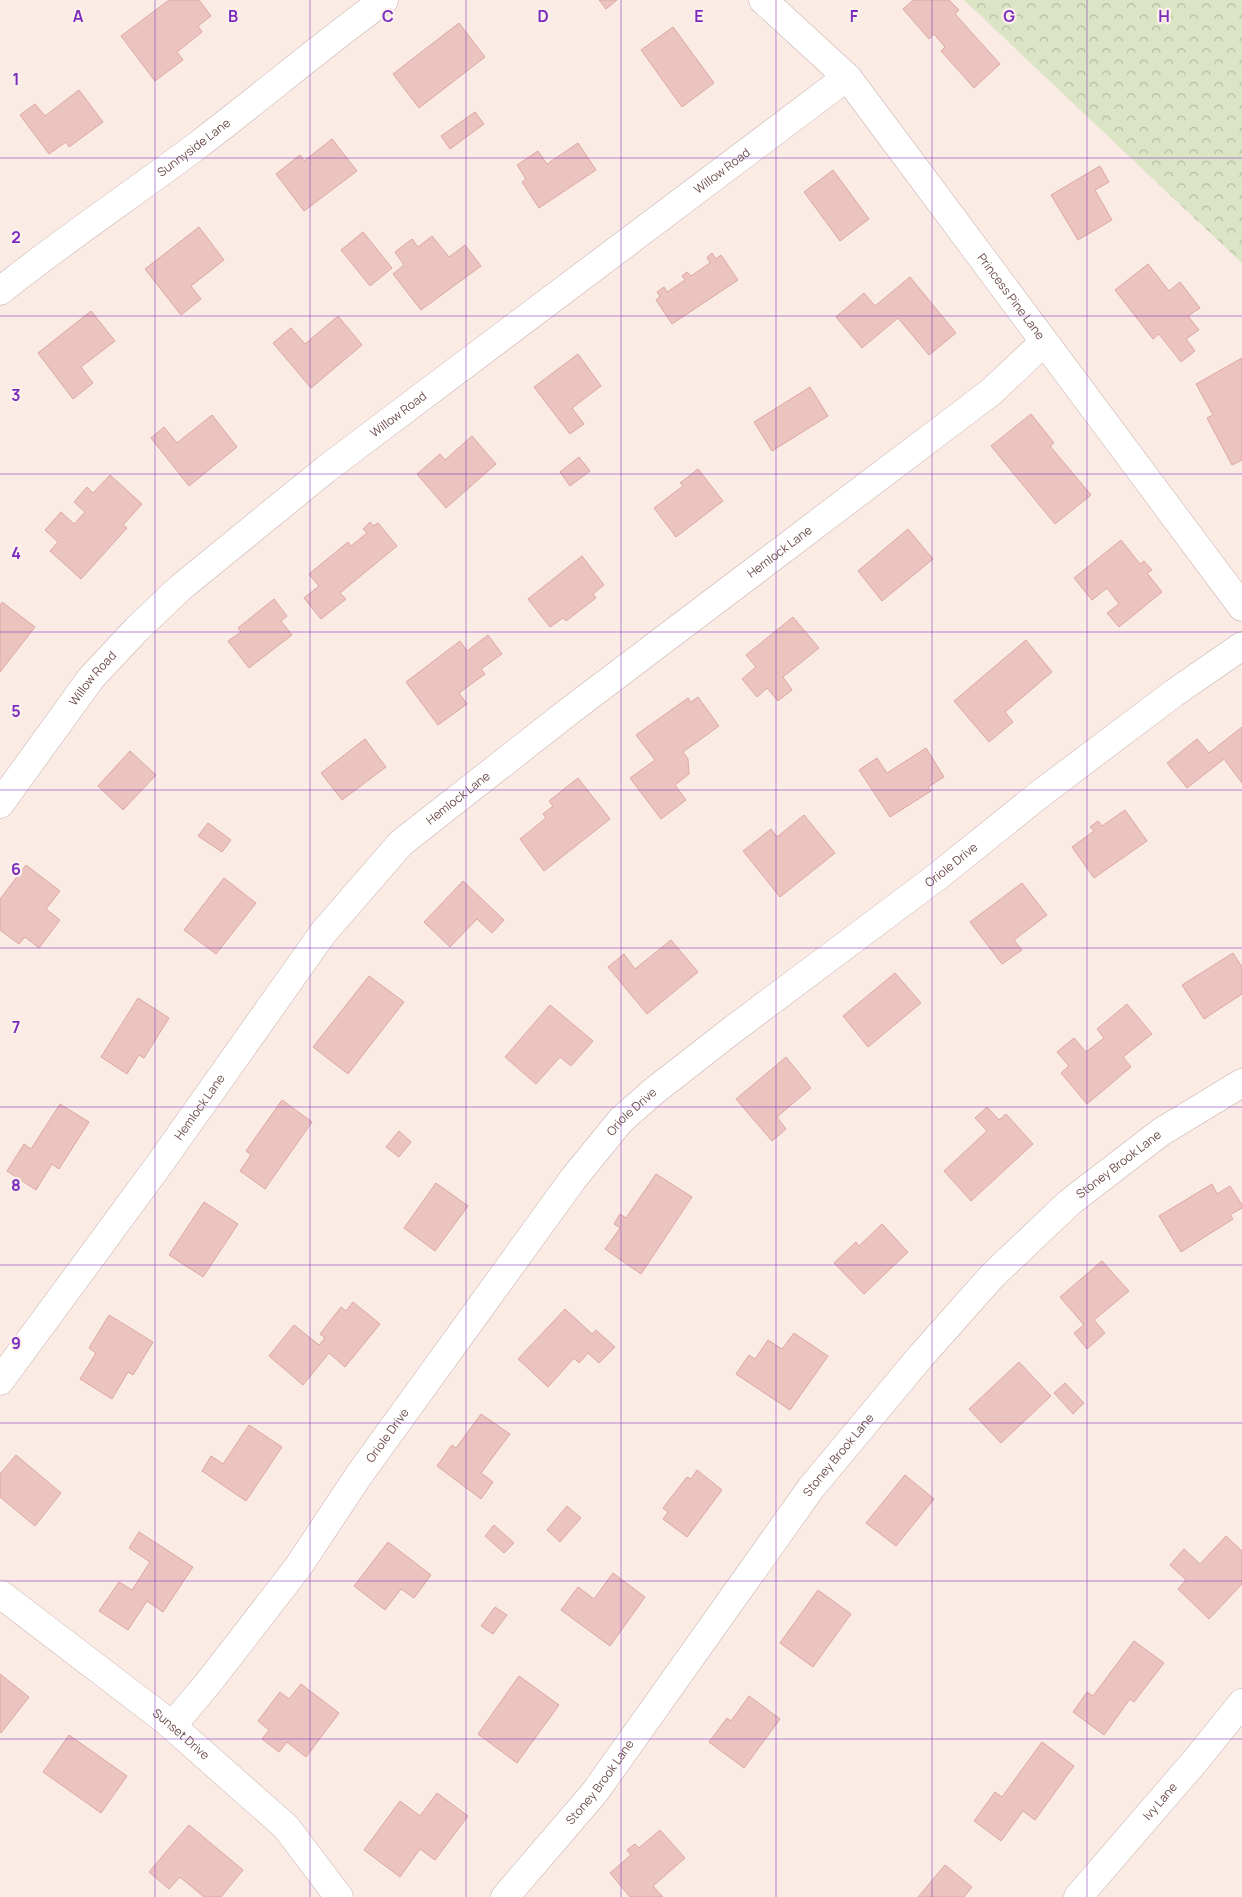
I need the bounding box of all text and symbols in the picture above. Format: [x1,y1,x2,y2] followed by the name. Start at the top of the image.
[73,5,84,27] text: A
[228,5,238,27] text: B
[382,5,394,27] text: C
[537,5,549,27] text: D
[694,5,704,27] text: E
[850,5,859,27] text: F
[1003,5,1015,27] text: G
[1158,5,1170,27] text: H
[12,68,20,90] text: 1
[153,114,234,180] street label: Sunnyside Lane
[690,144,753,197] street label: Willow Road
[11,226,21,248] text: 2
[974,250,1049,343] street label: Princess Pine Lane
[11,384,21,406] text: 3
[366,387,430,441] street label: Willow Road
[743,521,815,582] street label: Hemlock Lane
[11,542,21,564] text: 4
[65,647,120,709] street label: Willow Road
[11,700,21,722] text: 5
[422,767,493,828] street label: Hemlock Lane
[921,838,981,891] street label: Oriole Drive
[11,858,21,880] text: 6
[12,1016,20,1038] text: 7
[170,1070,229,1143] street label: Hemlock Lane
[603,1084,660,1139] street label: Oriole Drive
[1072,1126,1164,1202] street label: Stoney Brook Lane
[11,1174,21,1196] text: 8
[11,1332,21,1354] text: 9
[362,1405,413,1466] street label: Oriole Drive
[799,1410,877,1500] street label: Stoney Brook Lane
[149,1704,213,1763] street label: Sunset Drive
[562,1736,638,1828] street label: Stoney Brook Lane
[1139,1779,1181,1824] street label: Ivy Lane

